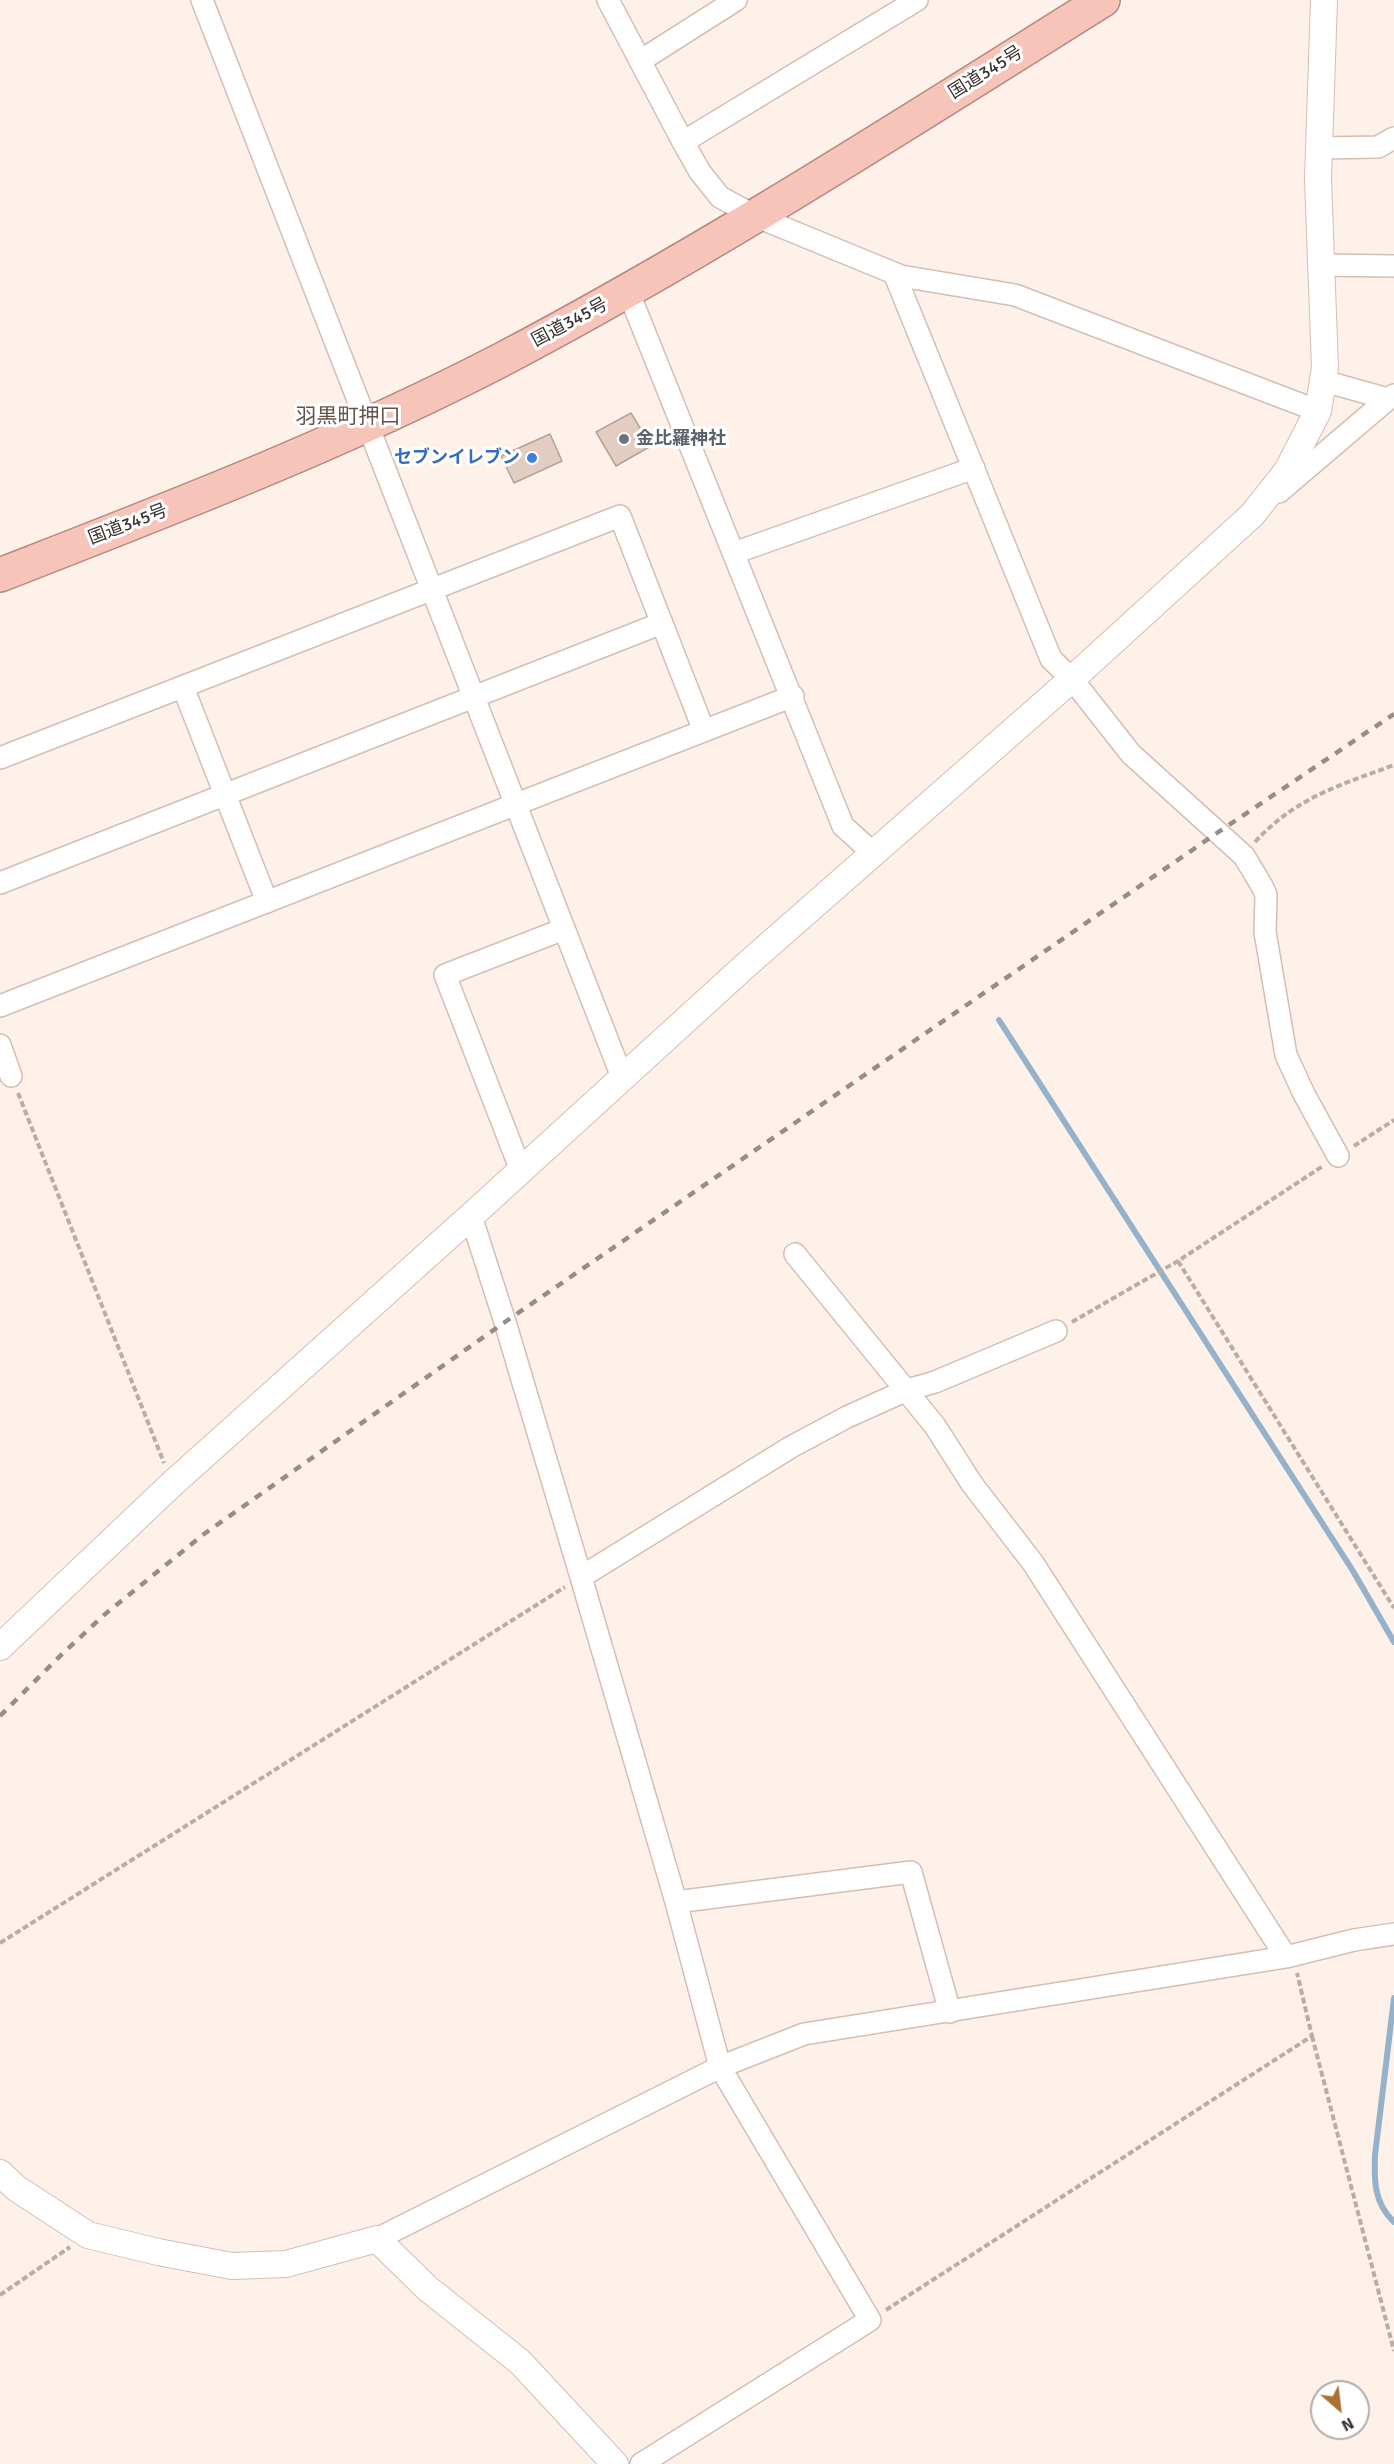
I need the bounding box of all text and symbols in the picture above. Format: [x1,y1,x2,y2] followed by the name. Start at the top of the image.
[945,42,1027,104] street label: 国道345号
[528,294,612,352] street label: 国道345号
[296,404,400,430] district label: 羽黒町押口
[636,428,726,450] place label: 金比羅神社
[617,432,631,446] marker: 金比羅神社
[394,447,520,469] place label: セブンイレブン
[525,451,539,465] marker: セブンイレブン
[85,500,171,550] street label: 国道345号
[1310,2380,1370,2440] north arrow
[1338,2413,1357,2436] text: N

